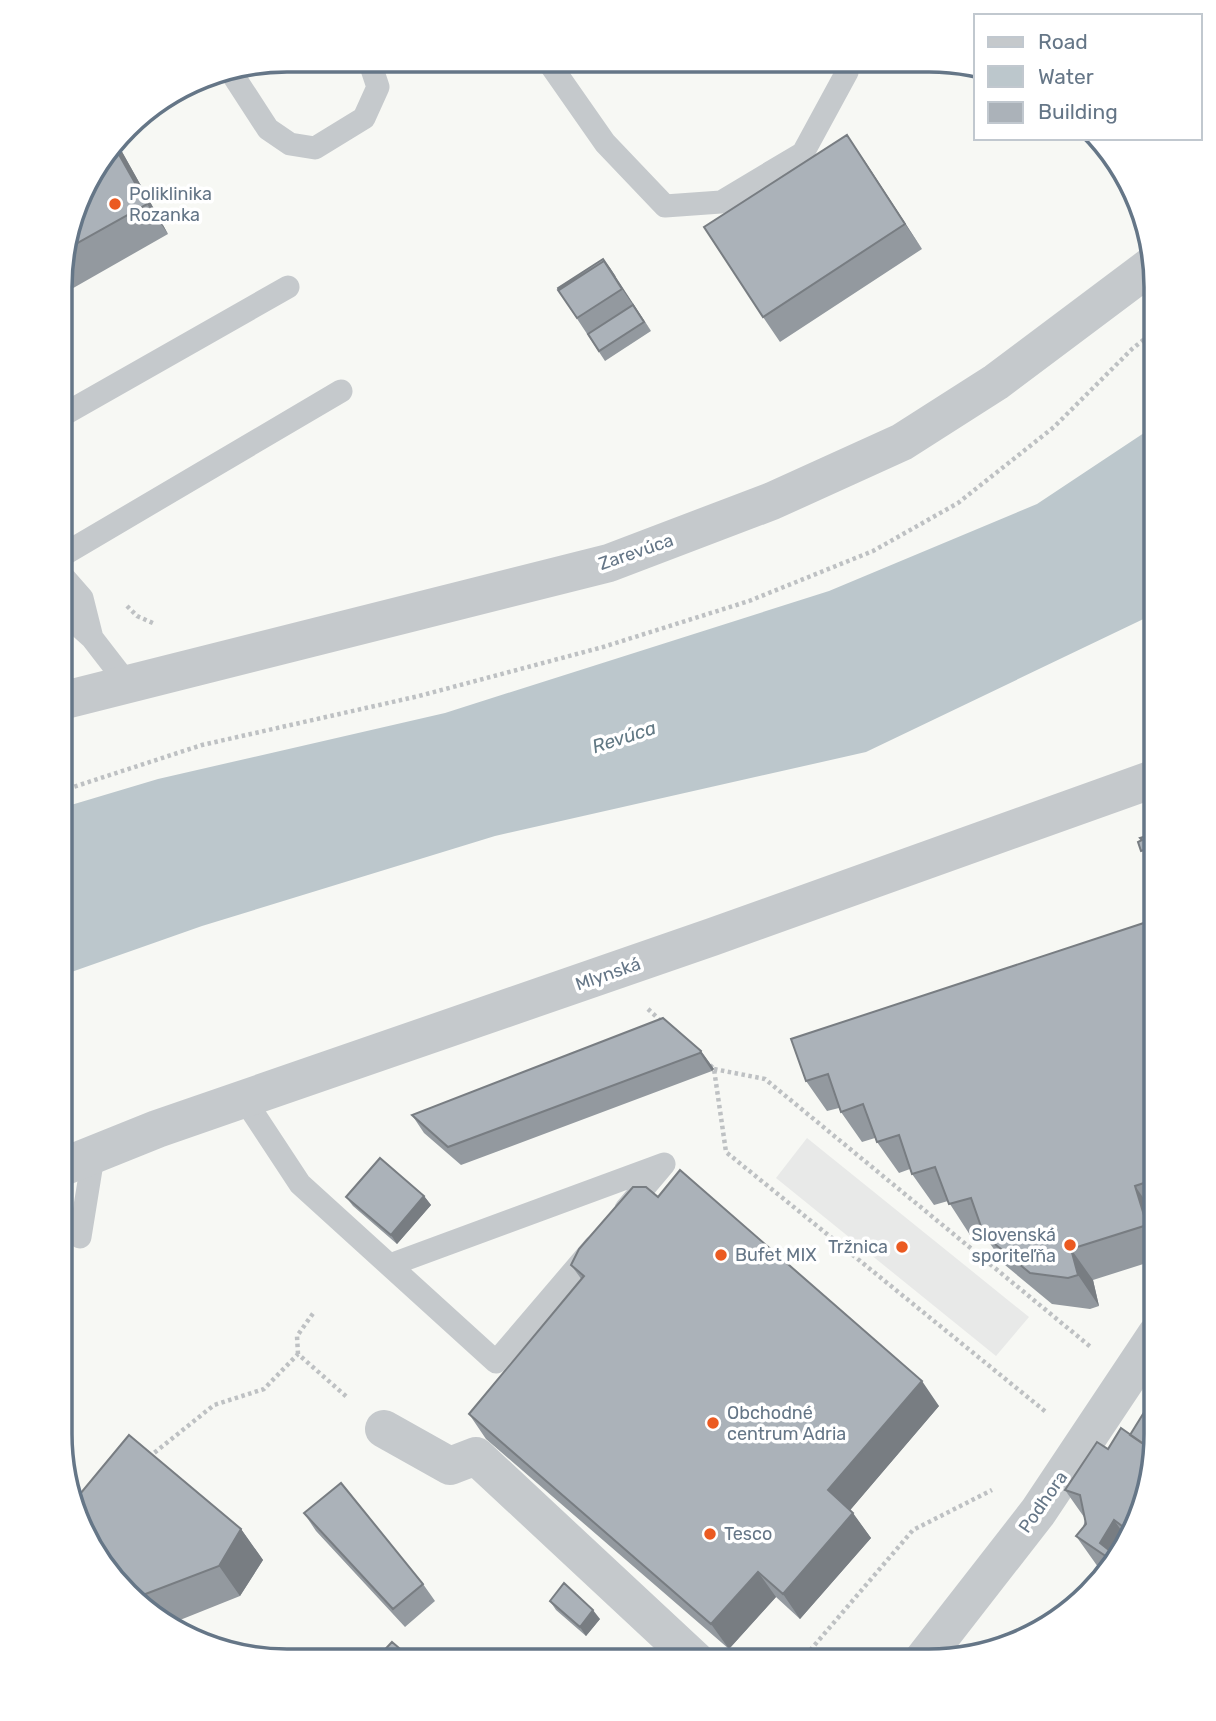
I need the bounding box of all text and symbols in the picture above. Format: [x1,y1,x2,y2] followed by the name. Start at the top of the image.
[974,14,1202,140] legend
[1038,29,1088,54] text: Road
[1038,64,1094,89] text: Water
[1038,99,1118,124] text: Building
[129,183,212,226] place label: Poliklinika Rozanka
[107,196,123,212] marker: Poliklinika Rozanka
[596,529,676,575] street label: Zarevúca
[589,716,659,758] water label: Revúca
[572,953,644,995] street label: Mlynská
[972,1224,1056,1267] place label: Slovenská sporiteľňa
[828,1236,888,1258] place label: Tržnica
[1062,1237,1078,1253] marker: Slovenská sporiteľňa
[894,1239,910,1255] marker: Tržnica
[735,1244,817,1266] place label: Bufet MIX
[713,1247,729,1263] marker: Bufet MIX
[727,1402,846,1445] place label: Obchodné centrum Adria
[705,1415,721,1431] marker: Obchodné centrum Adria
[1014,1467,1072,1537] street label: Podhora
[724,1523,772,1545] place label: Tesco
[702,1526,718,1542] marker: Tesco

